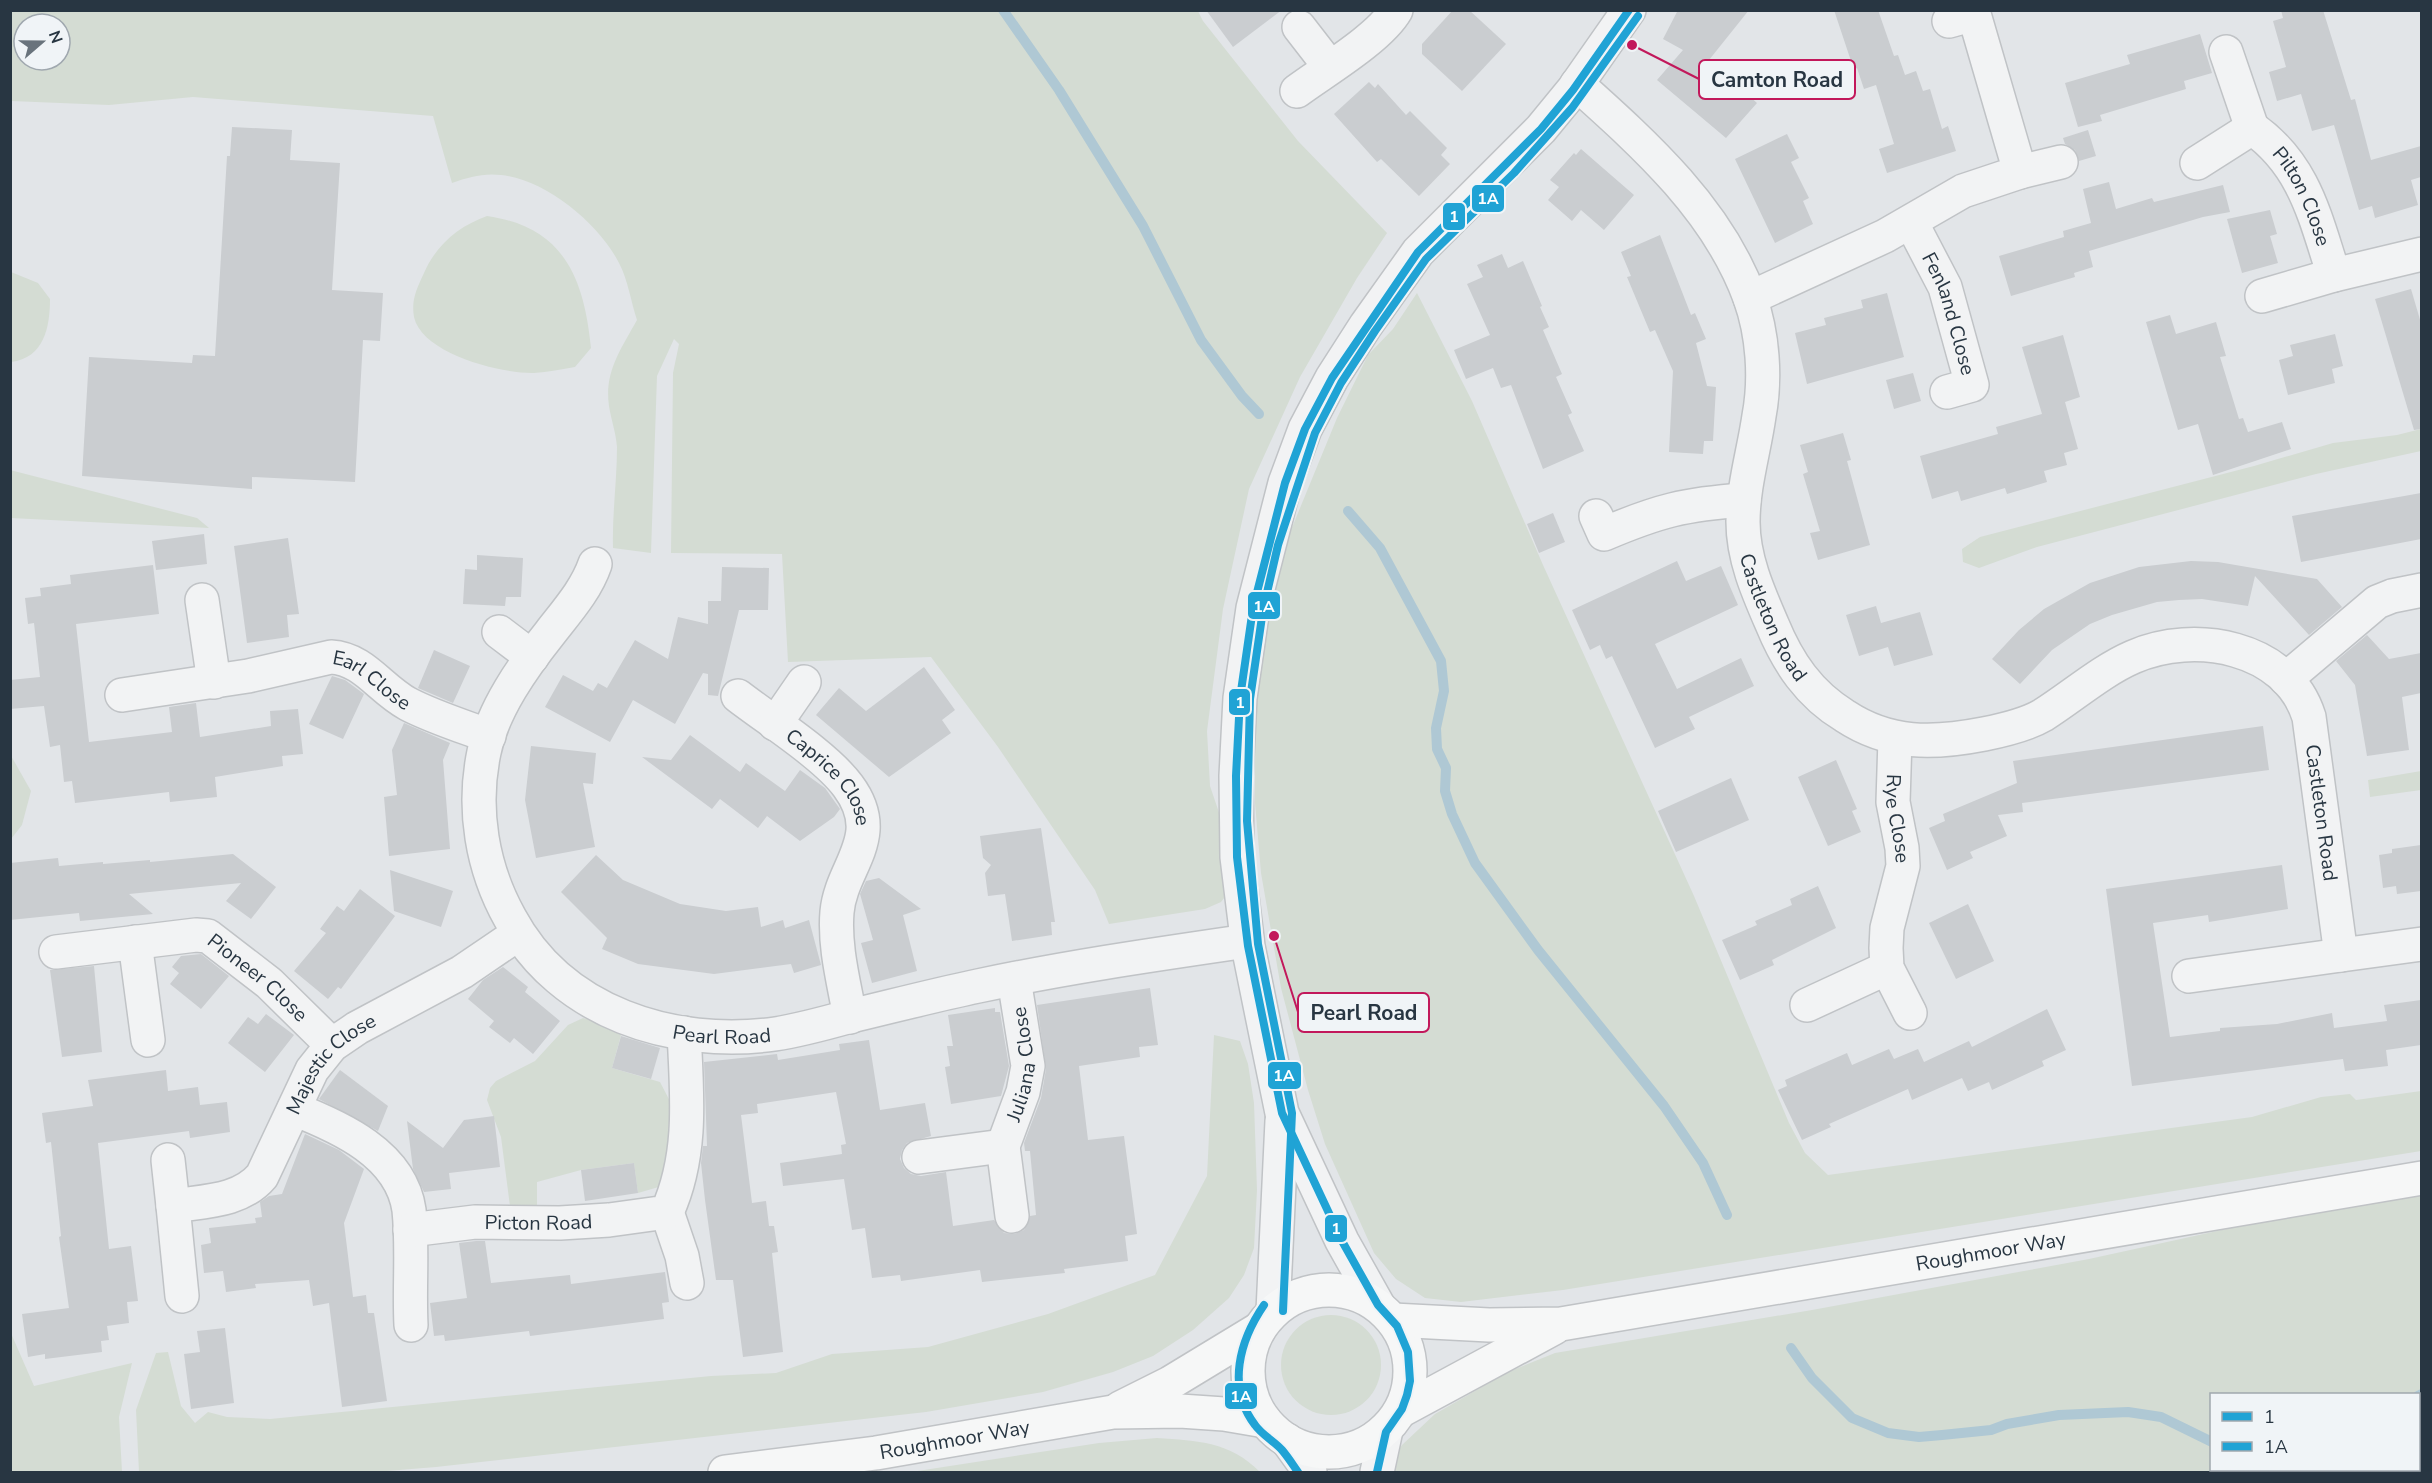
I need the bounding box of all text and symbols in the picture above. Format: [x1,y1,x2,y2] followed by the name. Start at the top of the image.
[12,12,72,72] north arrow
[43,28,68,47] text: N
[1699,60,1855,99] callout: Camton Road
[1711,66,1843,94] text: Camton Road
[2266,141,2337,249] street label: Pilton Close
[1471,184,1505,213] line badge: 1A
[1477,188,1499,210] text: 1A
[1442,202,1466,231] line badge: 1
[1449,206,1459,228] text: 1
[1916,248,1982,378] street label: Fenland Close
[1733,550,1814,687] street label: Castleton Road
[1247,591,1281,620] line badge: 1A
[1253,596,1275,618] text: 1A
[330,644,416,716] street label: Earl Close
[1228,688,1251,716] line badge: 1
[1235,692,1245,714] text: 1
[780,722,877,827] street label: Caprice Close
[2299,743,2344,883] street label: Castleton Road
[1879,774,1916,864] street label: Rye Close
[202,927,314,1028] street label: Pioneer Close
[1298,993,1429,1032] callout: Pearl Road
[1311,999,1417,1027] text: Pearl Road
[999,1005,1042,1126] street label: Juliana Close
[279,1007,381,1119] street label: Majestic Close
[671,1018,772,1050] street label: Pearl Road
[1267,1061,1302,1090] line badge: 1A
[1273,1065,1295,1087] text: 1A
[484,1208,593,1237] street label: Picton Road
[1324,1214,1348,1243] line badge: 1
[1331,1218,1341,1240] text: 1
[1914,1225,2069,1277] street label: Roughmoor Way
[1224,1382,1258,1410] line badge: 1A
[1230,1386,1252,1408] text: 1A
[2210,1393,2420,1471] legend
[2264,1405,2275,1429] text: 1
[877,1413,1033,1466] street label: Roughmoor Way
[2264,1435,2288,1459] text: 1A

